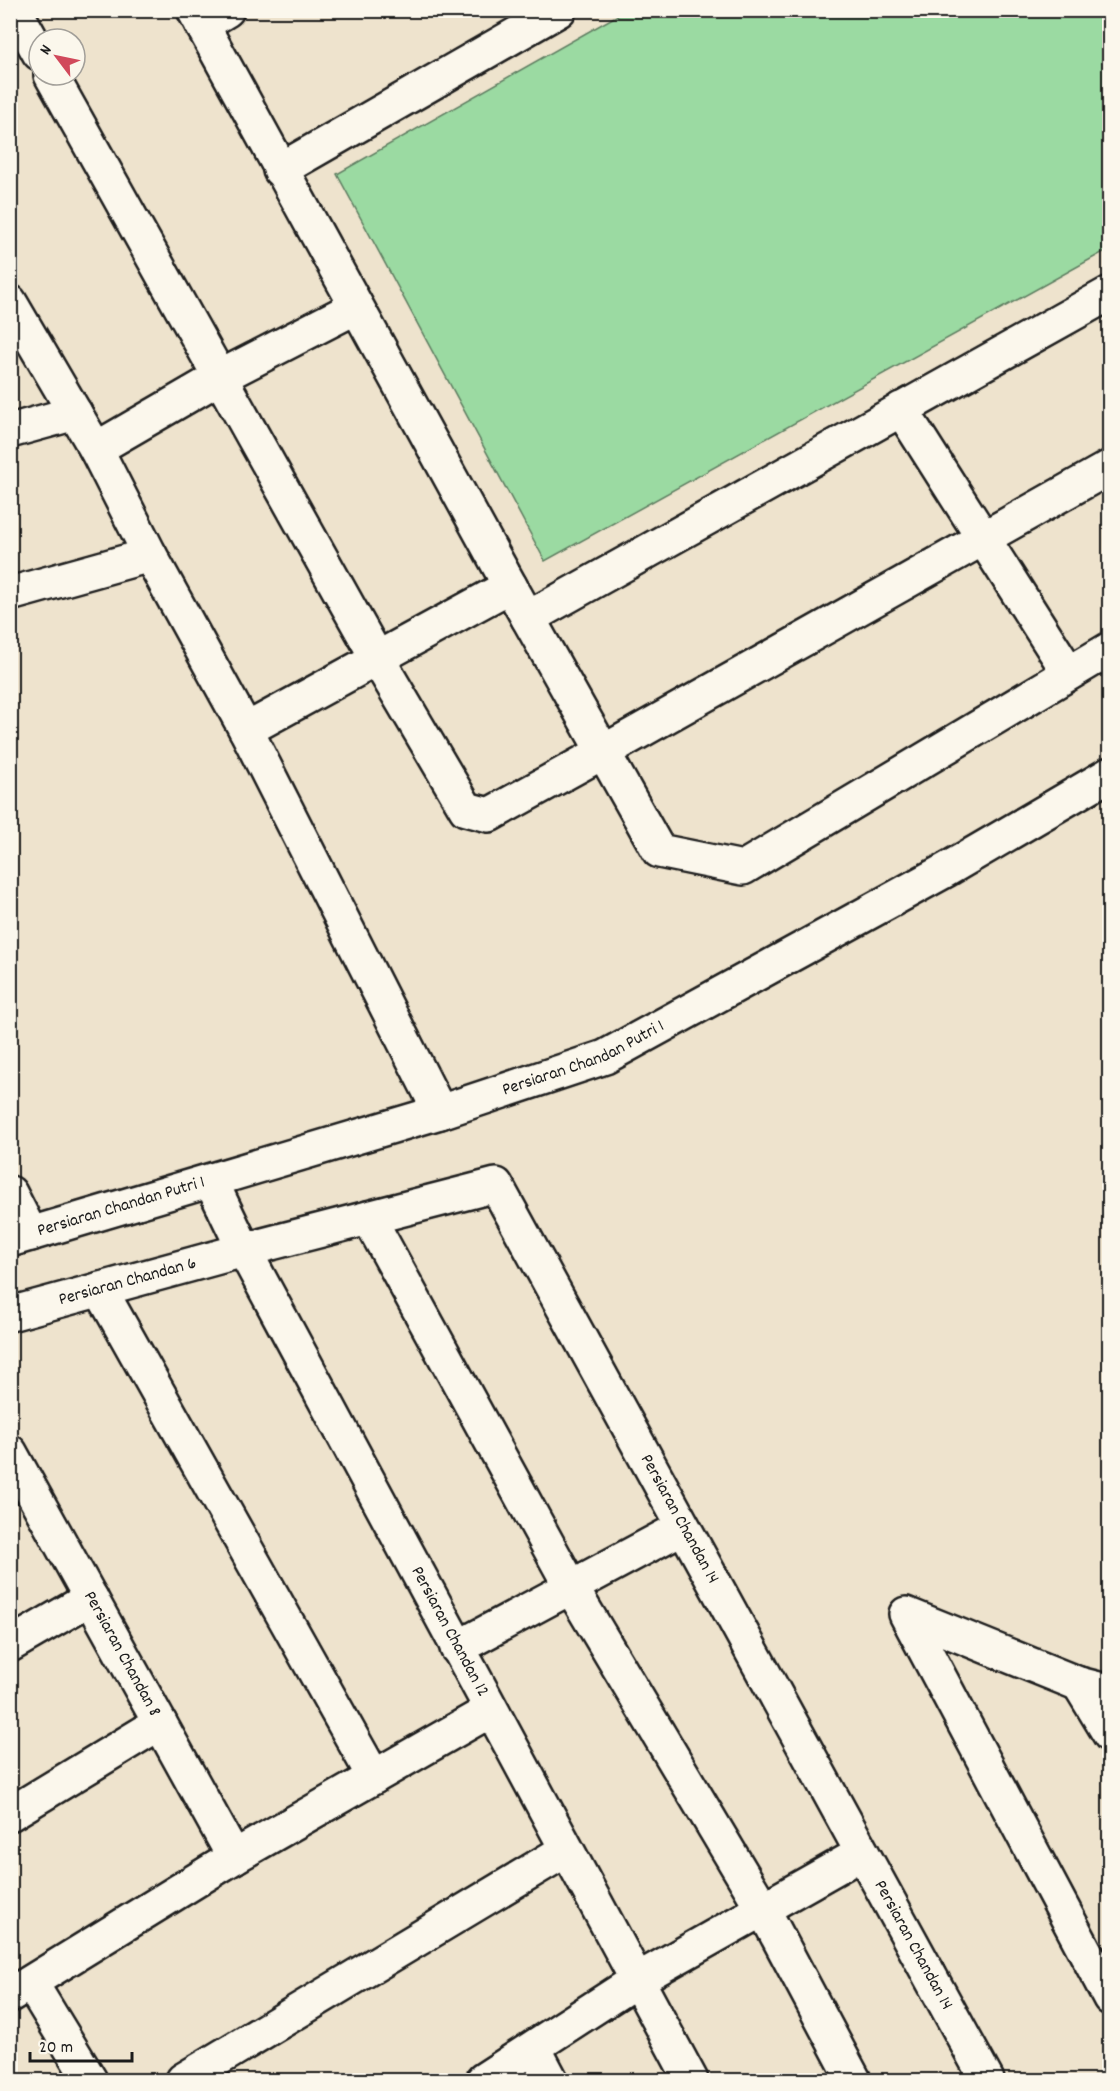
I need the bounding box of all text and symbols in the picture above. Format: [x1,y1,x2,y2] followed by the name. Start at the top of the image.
[27,27,87,87] north arrow
[35,41,58,60] text: N
[499,1014,669,1103] street label: Persiaran Chandan Putri 1
[34,1170,208,1244] street label: Persiaran Chandan Putri 1
[56,1251,199,1313] street label: Persiaran Chandan 6
[634,1450,725,1589] street label: Persiaran Chandan 14
[404,1562,495,1701] street label: Persiaran Chandan 12
[77,1587,167,1722] street label: Persiaran Chandan 8
[867,1876,959,2015] street label: Persiaran Chandan 14
[30,2025,132,2063] scale bar
[39,2036,73,2061] text: 20 m

